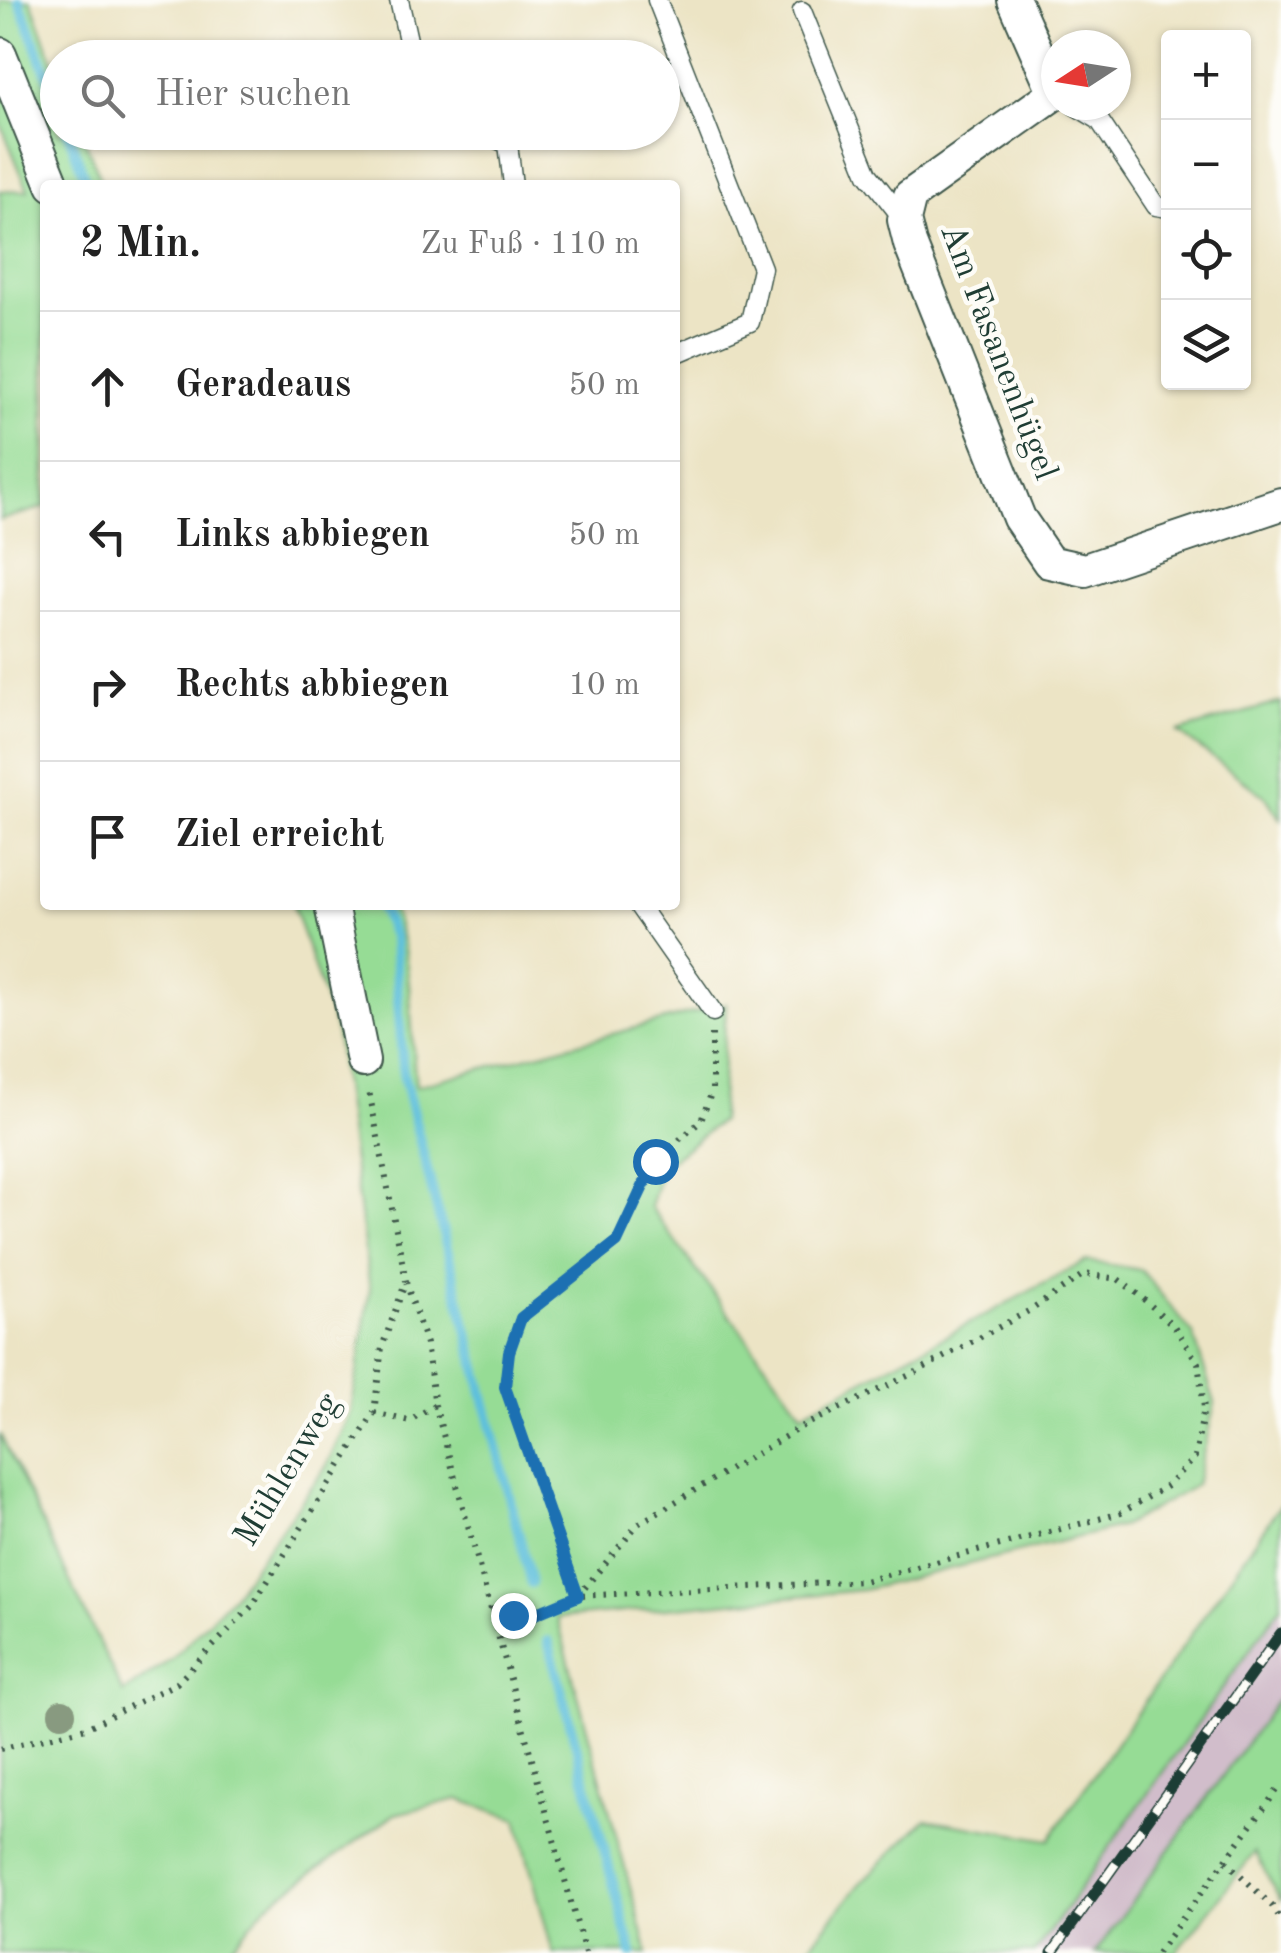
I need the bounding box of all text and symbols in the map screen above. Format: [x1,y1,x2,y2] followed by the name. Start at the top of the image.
[1041,30,1131,120] north arrow
[1161,30,1251,390] map controls
[1161,30,1251,120] button: +
[40,40,680,150] search box
[75,68,130,123] icon: search
[155,76,351,114] text: Hier suchen
[1161,120,1251,210] button: −
[1161,210,1251,300] button: locate
[933,219,1063,485] street label: Am Fasanenhügel
[80,224,201,266] text: 2 Min.
[421,229,640,261] text: Zu Fuß · 110 m
[1161,300,1251,390] button: layers
[80,359,135,414] icon: ahead
[175,367,351,405] text: Geradeaus
[569,370,640,402] text: 50 m
[80,509,135,564] icon: left
[175,517,430,555] text: Links abbiegen
[569,520,640,552] text: 50 m
[80,659,135,714] icon: right
[175,667,449,705] text: Rechts abbiegen
[569,670,640,702] text: 10 m
[80,809,135,864] icon: arrive
[175,817,384,855] text: Ziel erreicht
[633,1139,679,1185] route start
[229,1387,347,1553] street label: Mühlenweg
[491,1593,537,1639] route end

